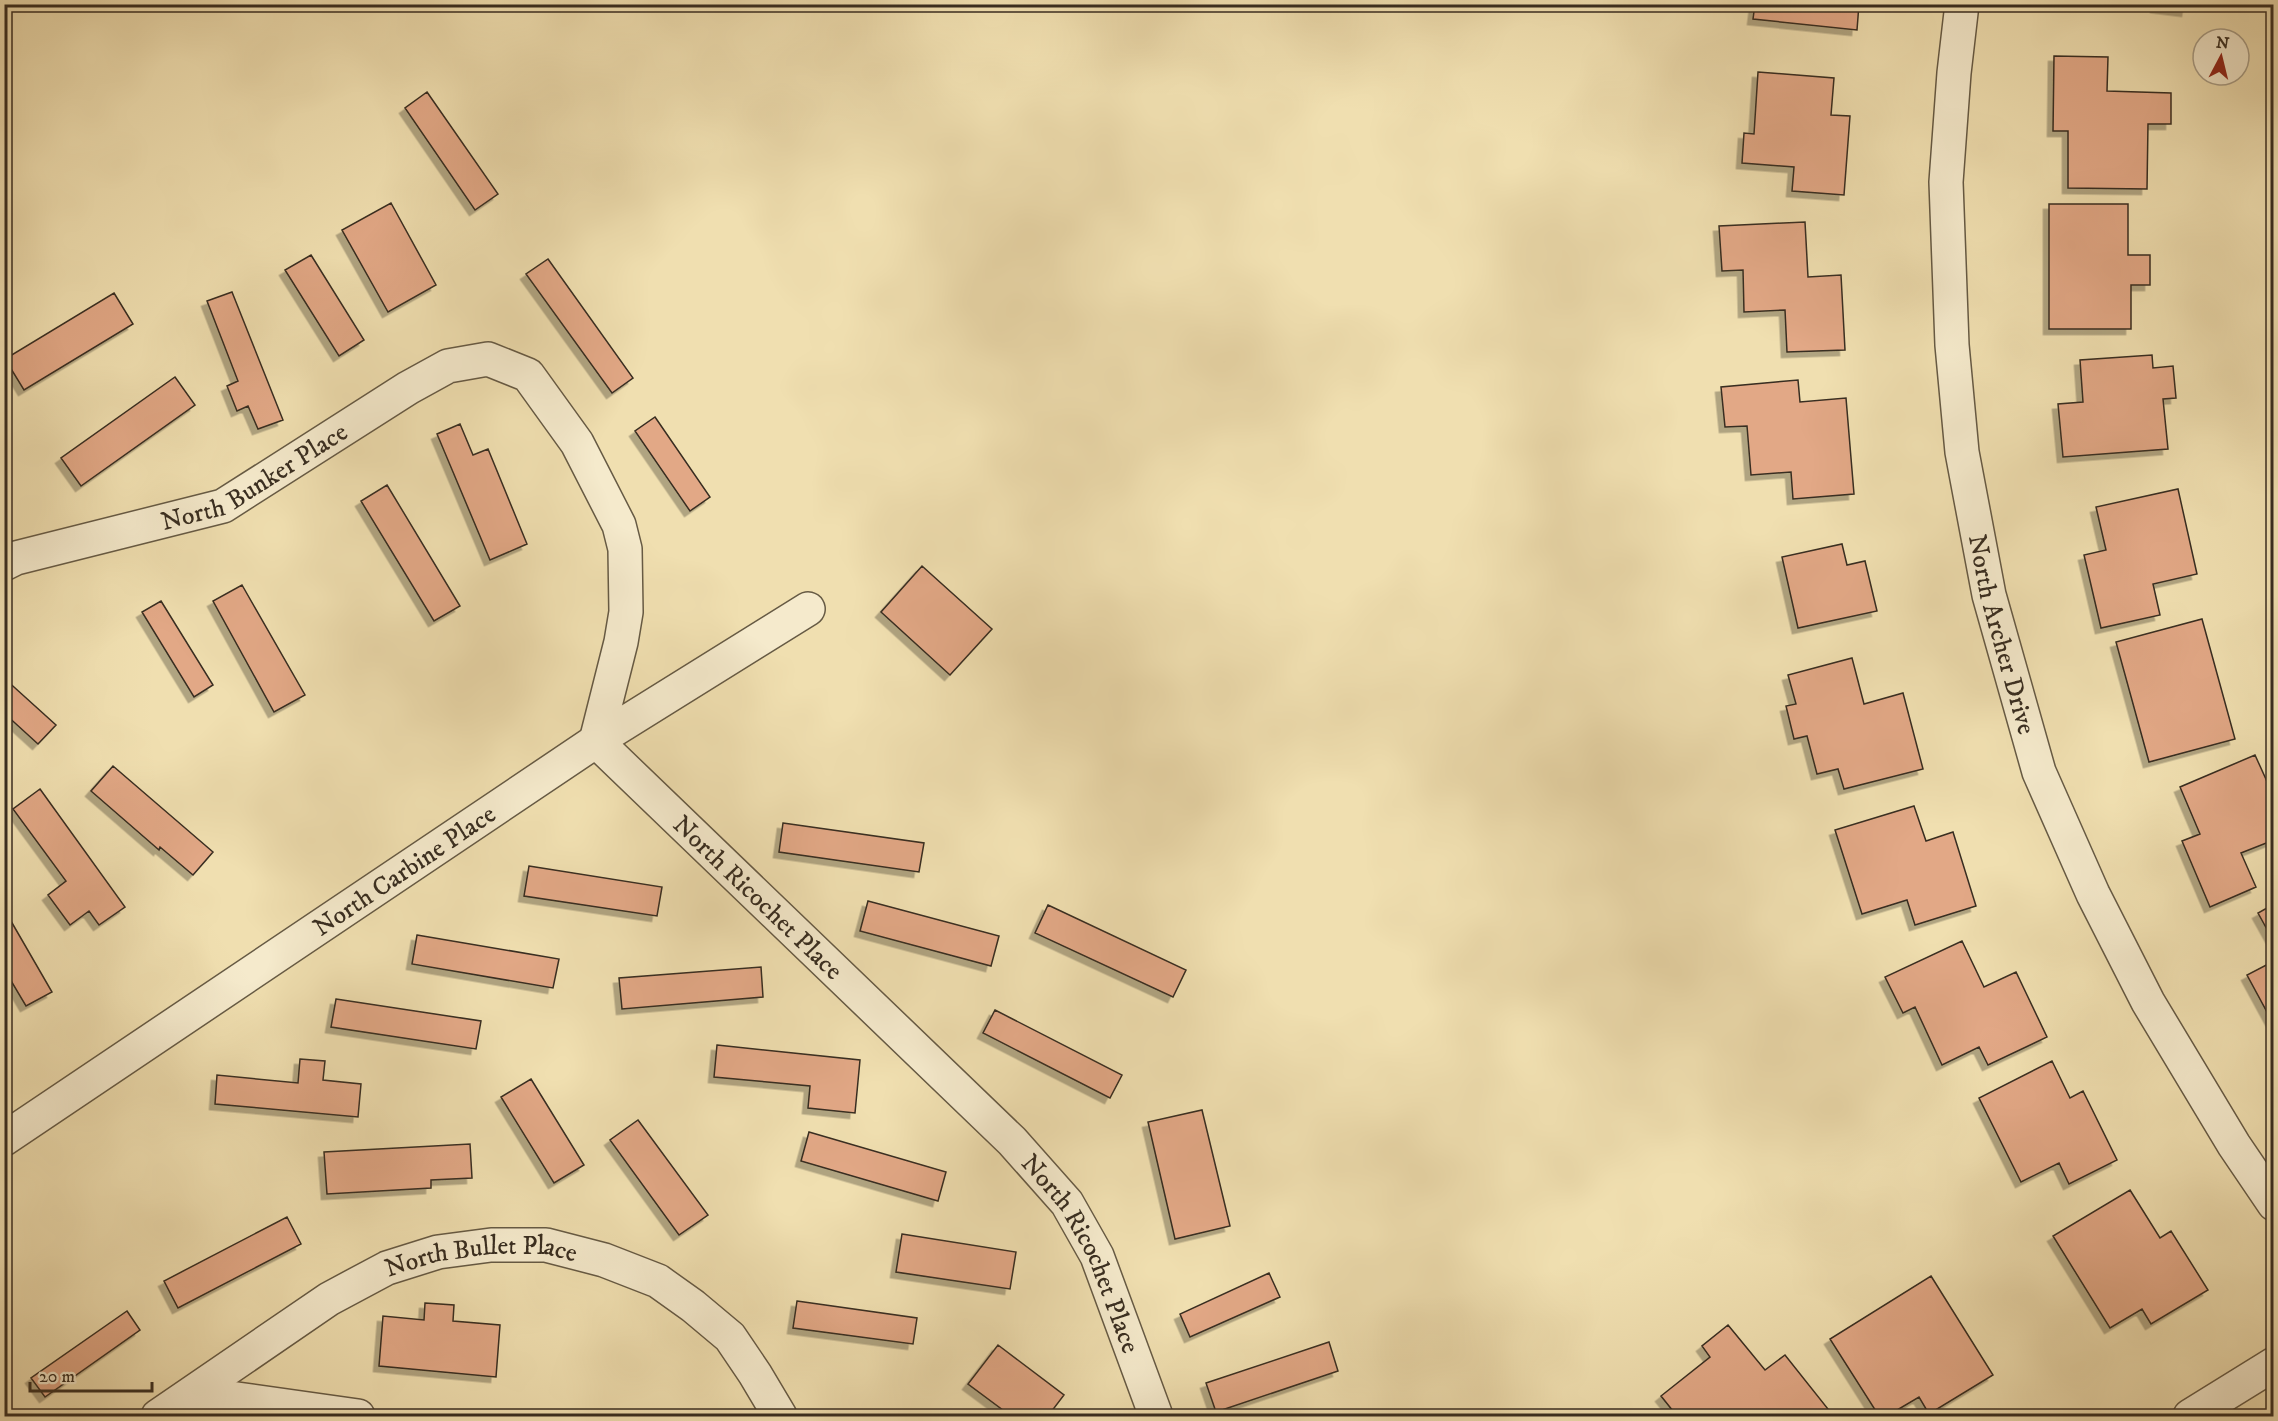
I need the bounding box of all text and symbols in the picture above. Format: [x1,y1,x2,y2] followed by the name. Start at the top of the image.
[2191,27,2251,87] north arrow
[2215,32,2230,54] text: N
[158,416,354,539] street label: North Bunker Place
[1960,532,2043,738] street label: North Archer Drive
[307,798,503,944] street label: North Carbine Place
[665,809,849,988] street label: North Ricochet Place
[1013,1148,1146,1358] street label: North Ricochet Place
[381,1230,581,1286] street label: North Bullet Place
[30,1355,152,1393] scale bar
[39,1366,75,1388] text: 20 m

